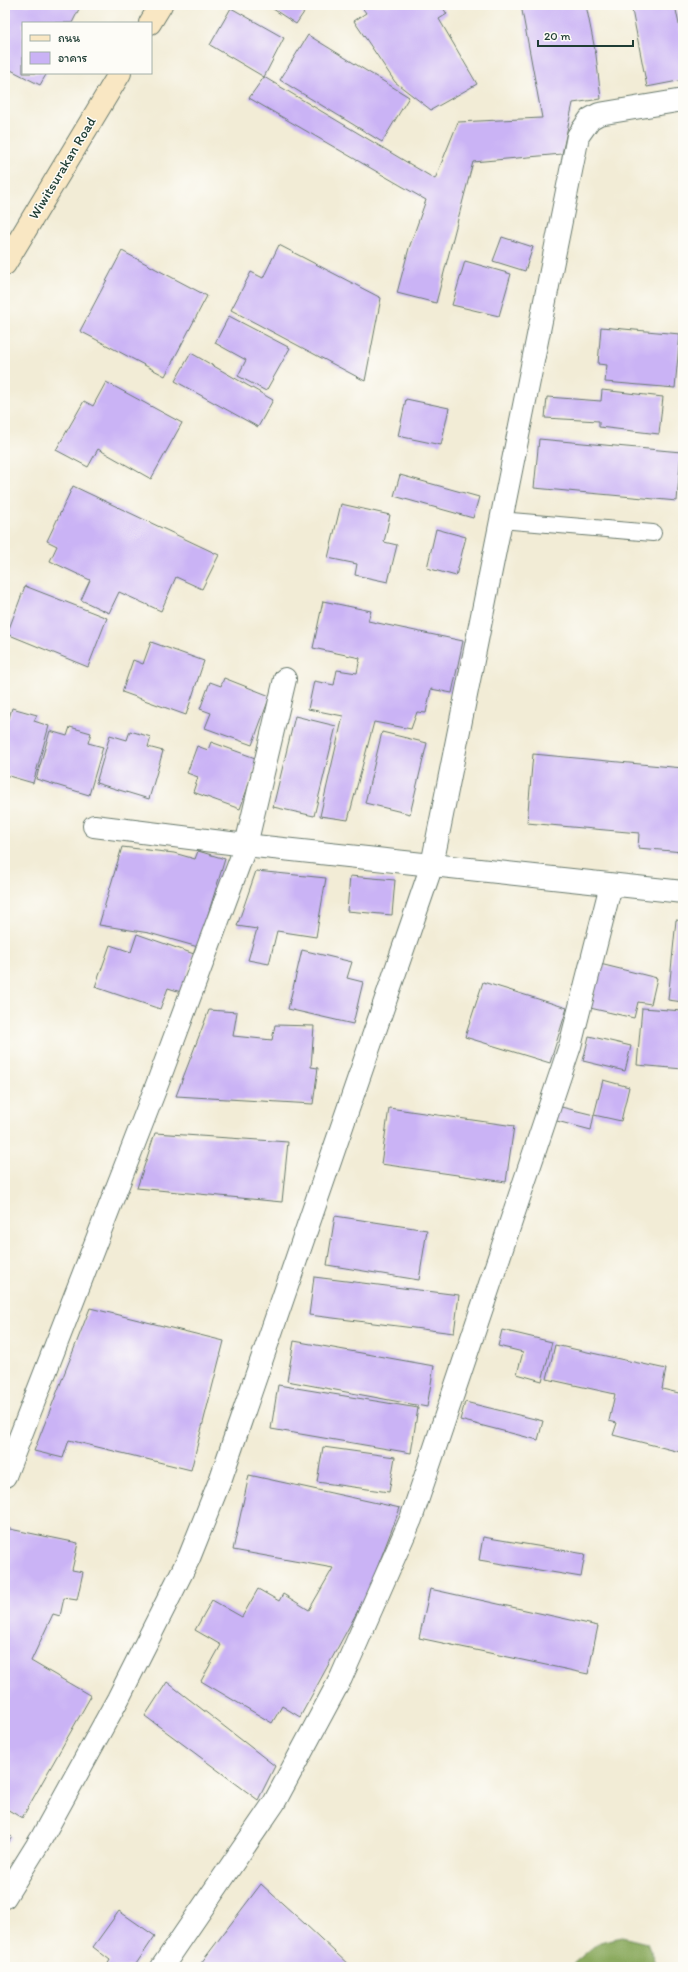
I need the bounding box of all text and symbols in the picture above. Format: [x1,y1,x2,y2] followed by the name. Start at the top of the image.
[22,22,152,74] legend
[538,22,633,48] scale bar
[544,29,571,43] text: 20 m
[58,31,80,45] text: ถนน
[58,51,88,65] text: อาคาร
[25,114,100,223] street label: Wiwitsurakan Road

